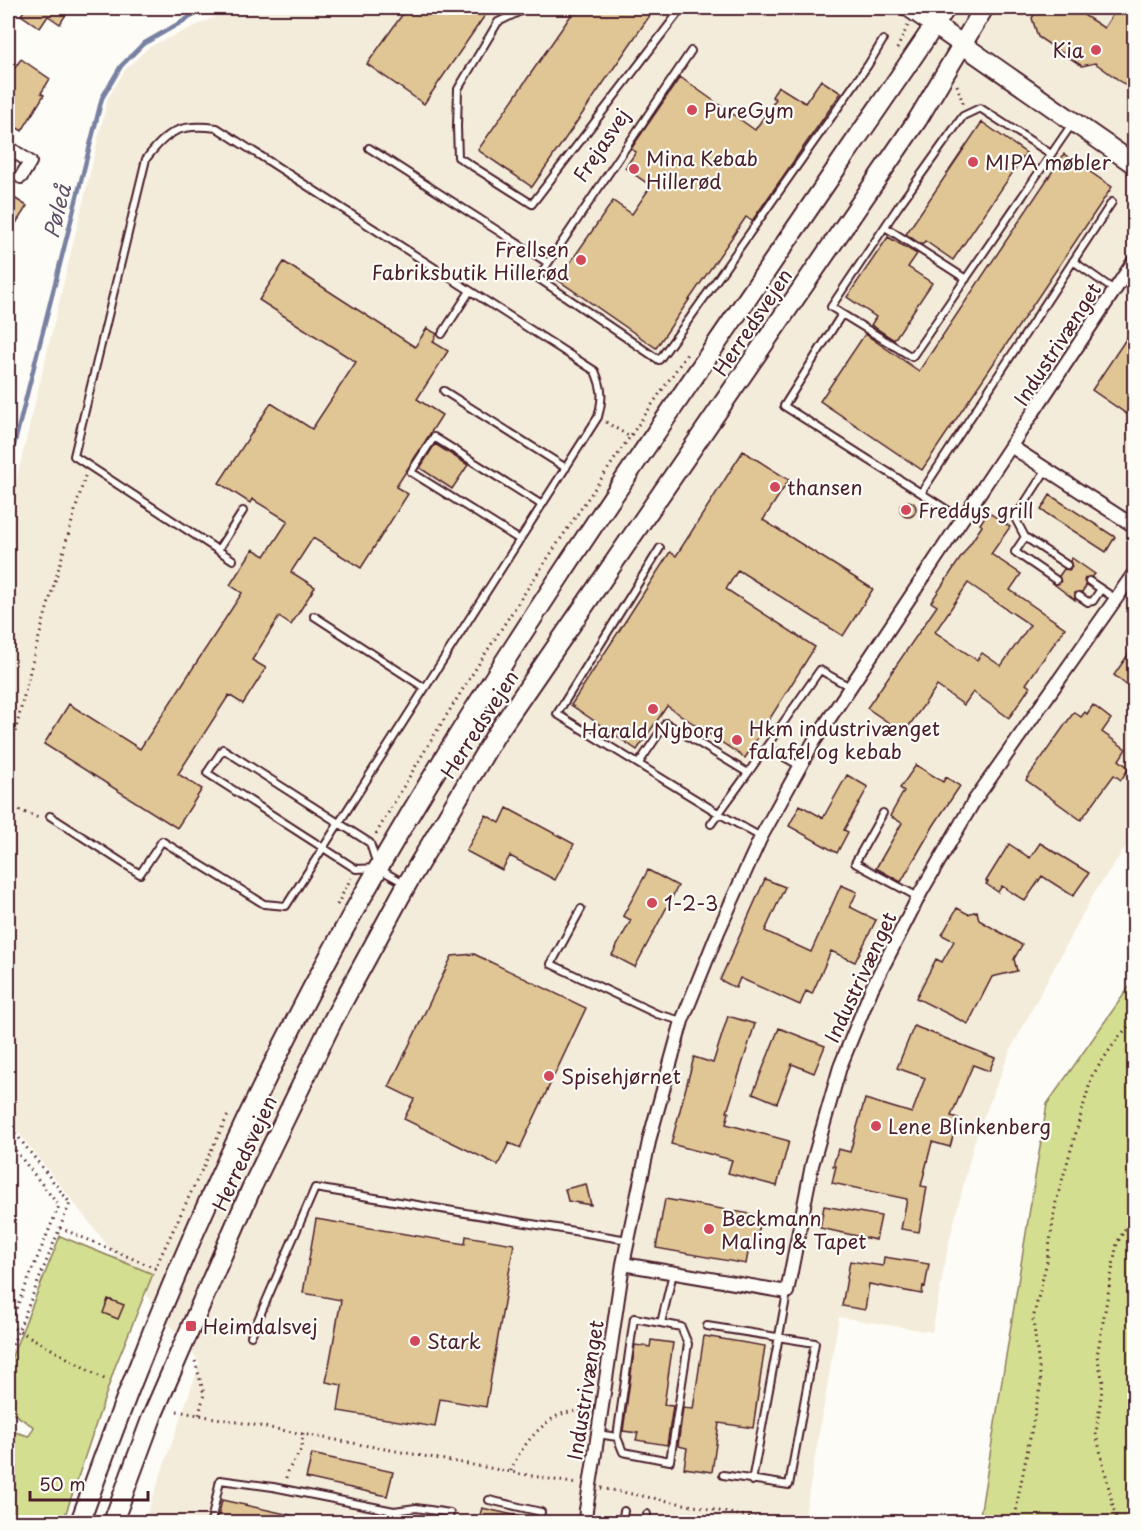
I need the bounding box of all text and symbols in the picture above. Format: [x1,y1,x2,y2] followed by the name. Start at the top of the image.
[1052,35,1085,65] place label: Kia
[1089,43,1103,57] marker: Kia
[704,95,794,125] place label: PureGym
[565,102,637,188] street label: Frejasvej
[685,103,699,117] marker: PureGym
[646,143,758,196] place label: Mina Kebab Hillerød
[985,147,1112,177] place label: MIPA møbler
[966,155,980,169] marker: MIPA møbler
[627,162,641,176] marker: Mina Kebab Hillerød
[34,180,78,241] water label: Pøleå
[371,234,569,287] place label: Frellsen Fabriksbutik Hillerød
[574,253,588,267] marker: Frellsen Fabriksbutik Hillerød
[705,262,799,382] street label: Herredsvejen
[1006,276,1108,412] street label: Industrivænget
[787,472,862,502] place label: thansen
[768,480,782,494] marker: thansen
[918,495,1034,525] place label: Freddys grill
[899,503,913,517] marker: Freddys grill
[433,664,525,784] street label: Herredsvejen
[646,702,660,716] marker: Harald Nyborg
[749,713,940,766] place label: Hkm industrivænget falafel og kebab
[582,715,724,745] place label: Harald Nyborg
[730,733,744,747] marker: Hkm industrivænget falafel og kebab
[664,888,718,918] place label: 1-2-3
[645,896,659,910] marker: 1-2-3
[816,906,904,1048] street label: Industrivænget
[561,1061,681,1091] place label: Spisehjørnet
[542,1069,556,1083] marker: Spisehjørnet
[204,1090,284,1216] street label: Herredsvejen
[888,1111,1051,1141] place label: Lene Blinkenberg
[869,1119,883,1133] marker: Lene Blinkenberg
[721,1203,867,1256] place label: Beckmann Maling & Tapet
[702,1222,716,1236] marker: Beckmann Maling & Tapet
[203,1311,318,1341] place label: Heimdalsvej
[559,1318,611,1462] street label: Industrivænget
[184,1319,198,1333] marker: Heimdalsvej
[427,1326,481,1356] place label: Stark
[408,1334,422,1348] marker: Stark
[30,1464,148,1502] scale bar
[39,1470,86,1497] text: 50 m

